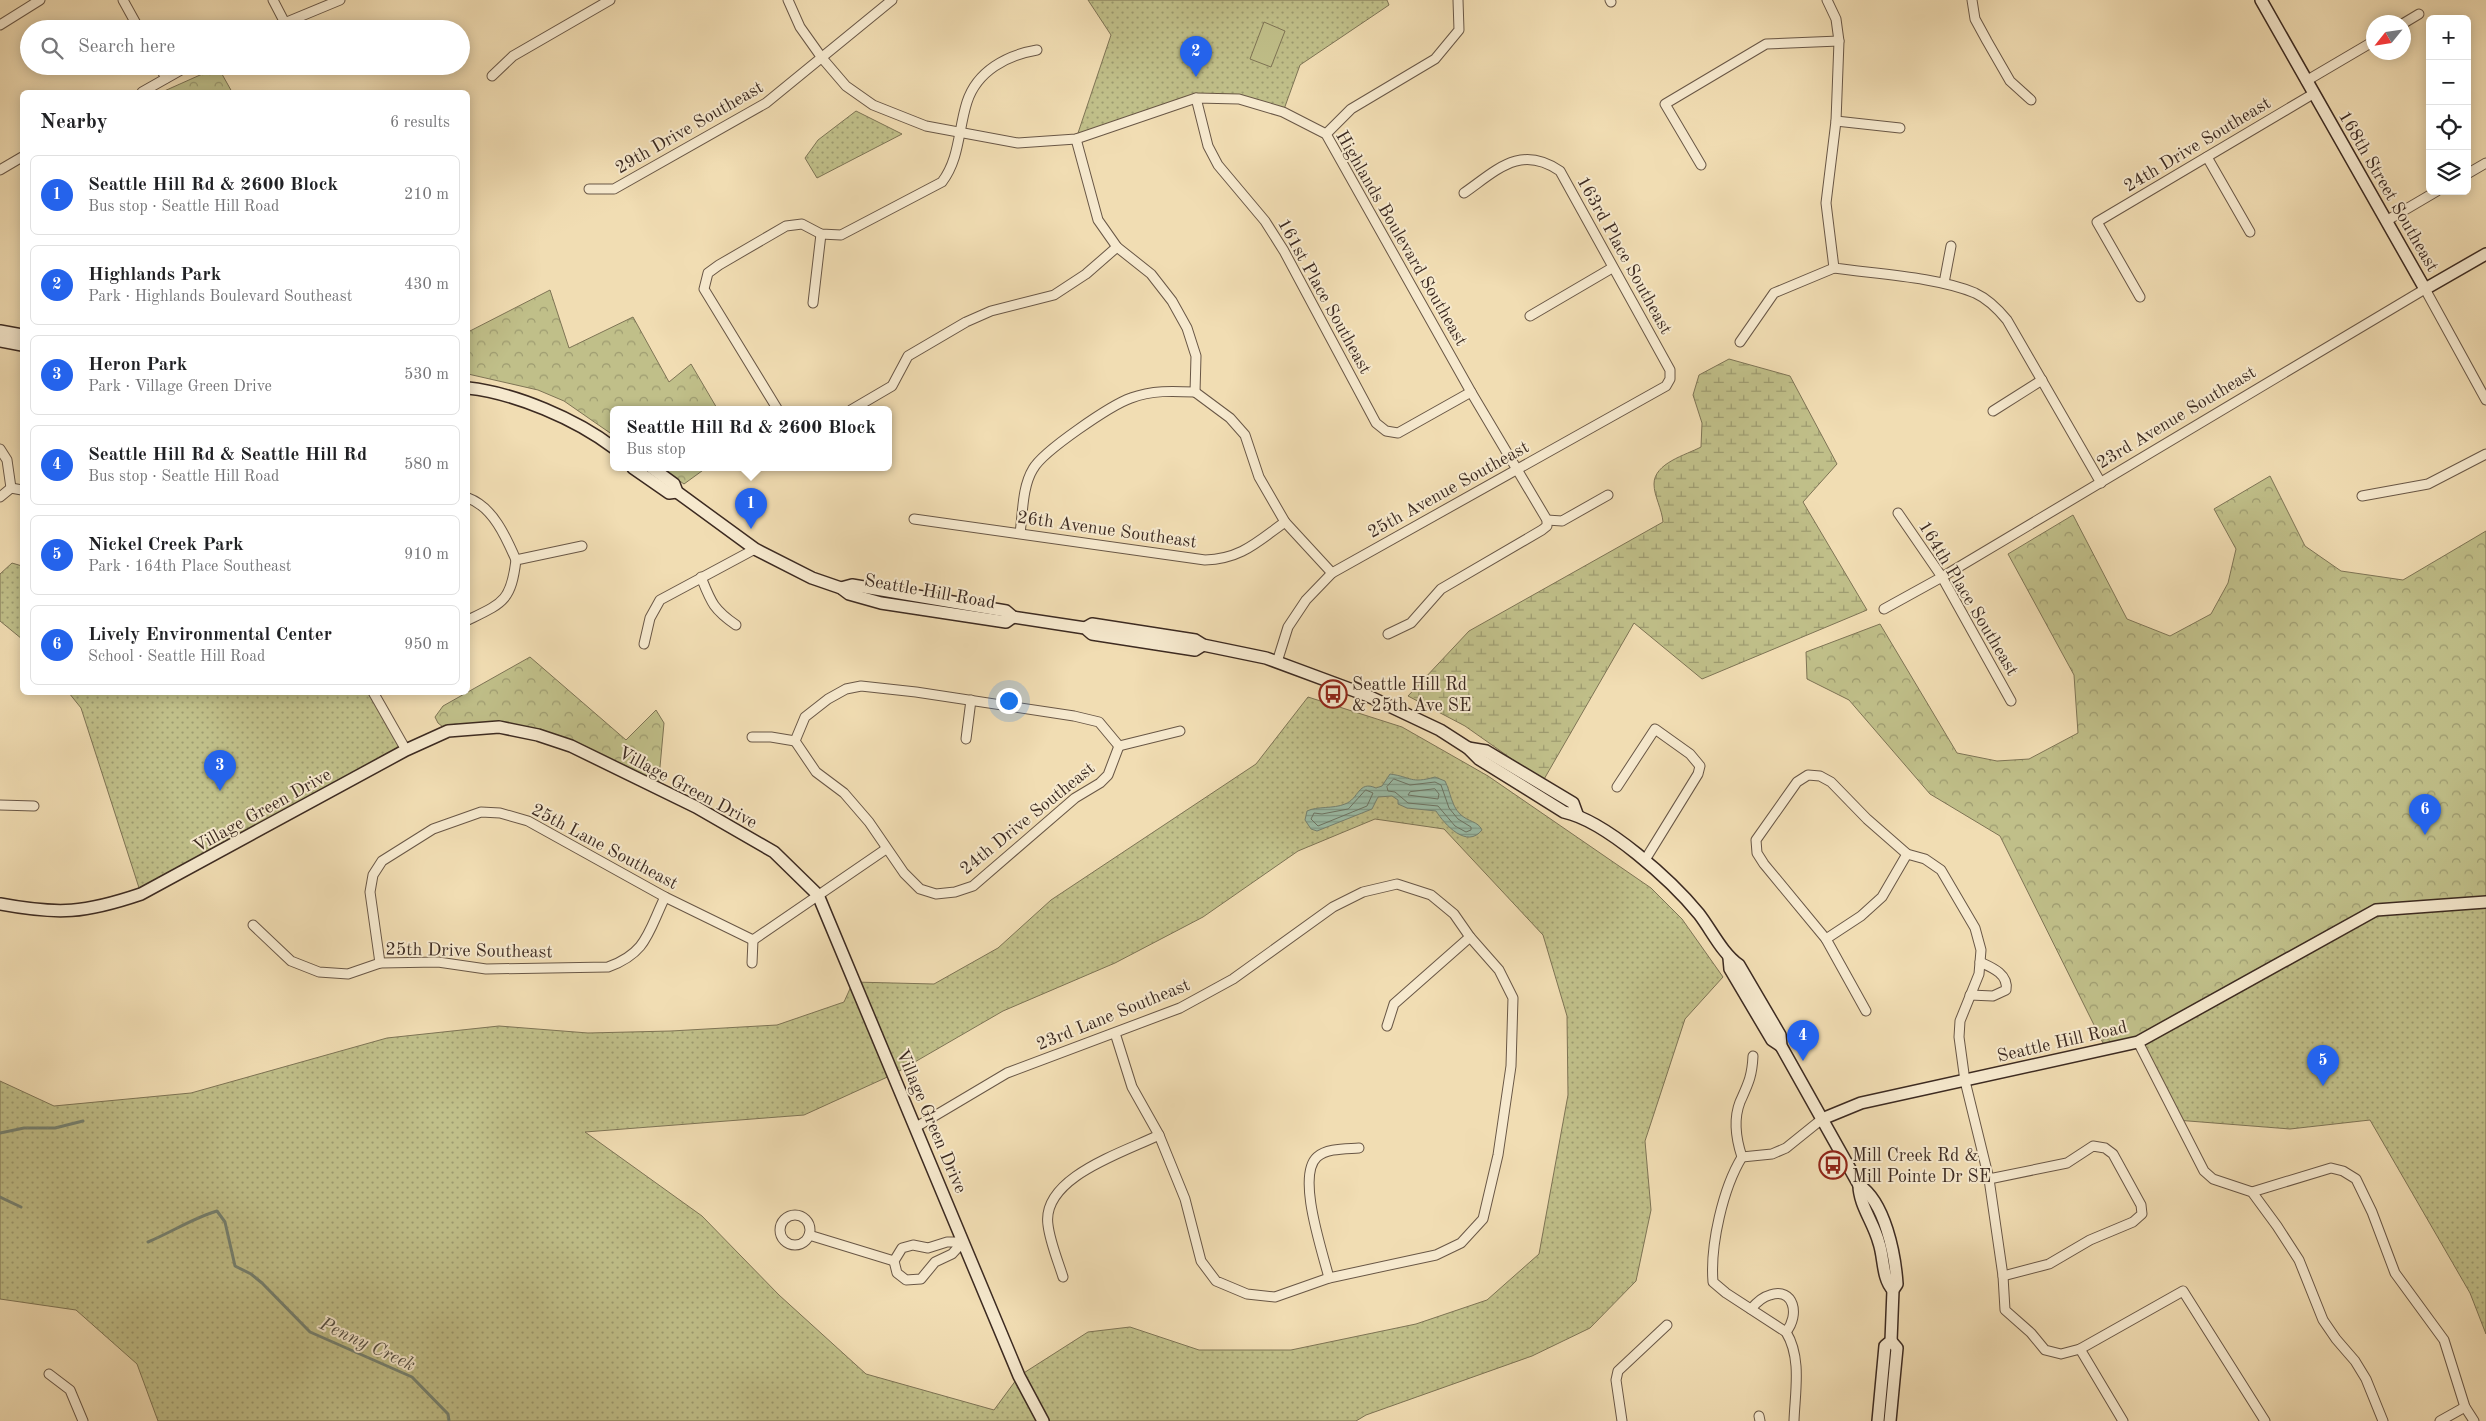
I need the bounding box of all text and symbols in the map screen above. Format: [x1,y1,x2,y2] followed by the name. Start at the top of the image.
[2366,15,2411,60] north arrow
[2426,15,2471,195] map controls
[2426,15,2471,60] button: +
[20,20,470,75] search box
[38,34,66,62] icon: search
[1180,36,1212,77] pin: 2
[78,38,175,57] text: Search here
[2426,60,2471,105] button: −
[613,78,766,178] street label: 29th Drive Southeast
[2121,94,2274,196] street label: 24th Drive Southeast
[2426,105,2471,150] button: locate
[2335,108,2441,275] street label: 168th Street Southeast
[40,112,108,133] text: Nearby
[390,115,450,131] text: 6 results
[1332,128,1470,349] street label: Highlands Boulevard Southeast
[2426,150,2471,195] button: layers
[1573,174,1675,337] street label: 163rd Place Southeast
[88,176,338,195] text: Seattle Hill Rd & 2600 Block
[52,187,62,203] text: 1
[404,187,449,203] text: 210 m
[88,199,279,215] text: Bus stop · Seattle Hill Road
[1274,216,1374,377] street label: 161st Place Southeast
[88,266,221,285] text: Highlands Park
[52,277,62,293] text: 2
[404,277,449,293] text: 430 m
[88,289,352,305] text: Park · Highlands Boulevard Southeast
[88,356,187,375] text: Heron Park
[2094,363,2259,472] street label: 23rd Avenue Southeast
[52,367,62,383] text: 3
[404,367,449,383] text: 530 m
[88,379,272,395] text: Park · Village Green Drive
[610,406,892,471] popup
[626,419,876,438] text: Seattle Hill Rd & 2600 Block
[1365,438,1532,542] street label: 25th Avenue Southeast
[626,442,686,458] text: Bus stop
[88,446,367,465] text: Seattle Hill Rd & Seattle Hill Rd
[52,457,62,473] text: 4
[404,457,449,473] text: 580 m
[88,469,279,485] text: Bus stop · Seattle Hill Road
[735,488,767,529] pin: 1
[1016,508,1198,552] street label: 26th Avenue Southeast
[1915,518,2021,679] street label: 164th Place Southeast
[88,536,244,555] text: Nickel Creek Park
[52,547,62,563] text: 5
[404,547,449,563] text: 910 m
[88,559,291,575] text: Park · 164th Place Southeast
[863,572,997,612] street label: Seattle Hill Road
[88,626,332,645] text: Lively Environmental Center
[52,637,62,653] text: 6
[404,637,449,653] text: 950 m
[88,649,265,665] text: School · Seattle Hill Road
[1352,676,1471,715] place label: Seattle Hill Rd & 25th Ave SE
[1318,679,1348,709] bus stop icon: Seattle Hill Rd & 25th Ave SE
[996,688,1022,714] your location
[615,744,760,832] street label: Village Green Drive
[204,750,236,791] pin: 3
[957,759,1098,878] street label: 24th Drive Southeast
[191,766,334,856] street label: Village Green Drive
[2409,794,2441,835] pin: 6
[528,801,681,893] street label: 25th Lane Southeast
[385,941,553,961] street label: 25th Drive Southeast
[1034,976,1193,1054] street label: 23rd Lane Southeast
[1995,1018,2129,1066] street label: Seattle Hill Road
[1787,1020,1819,1061] pin: 4
[2307,1045,2339,1086] pin: 5
[893,1047,970,1196] street label: Village Green Drive
[1852,1147,1991,1186] place label: Mill Creek Rd & Mill Pointe Dr SE
[1818,1150,1848,1180] bus stop icon: Mill Creek Rd & Mill Pointe Dr SE
[315,1315,418,1376] water label: Penny Creek

